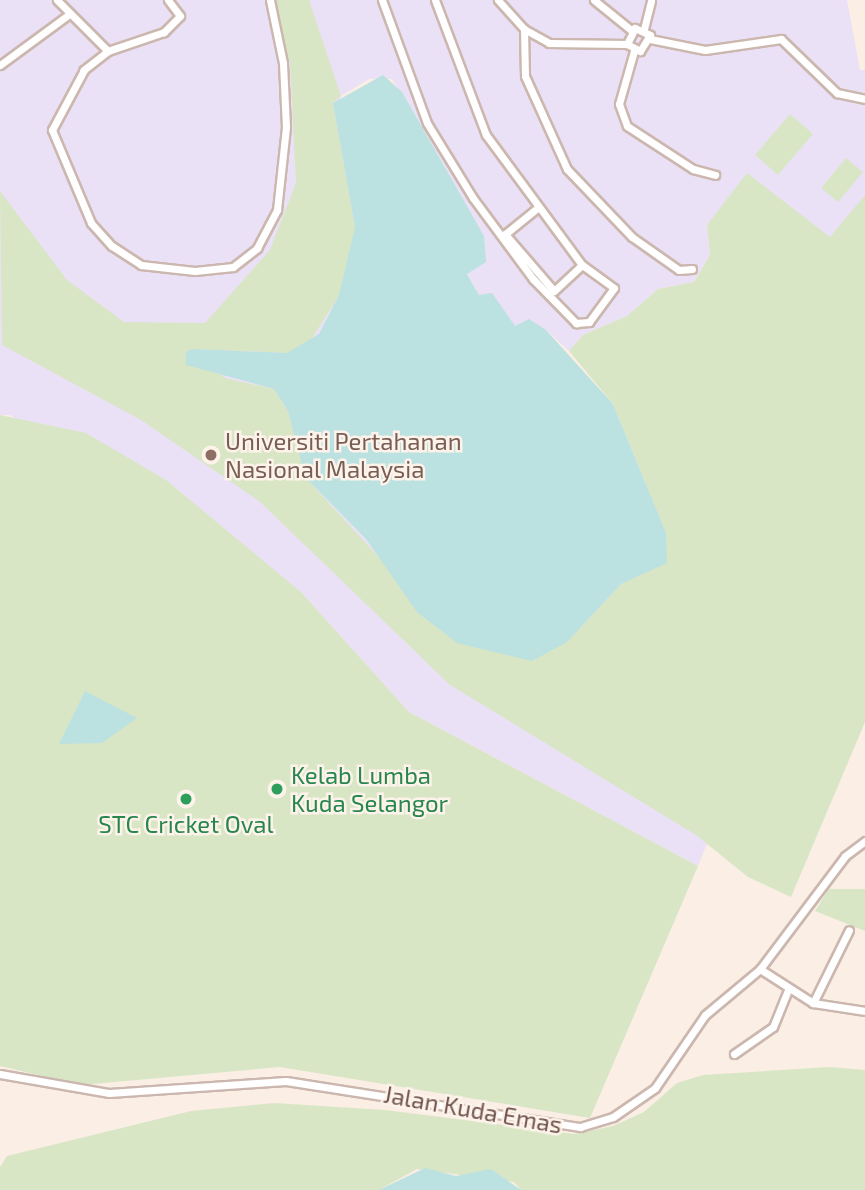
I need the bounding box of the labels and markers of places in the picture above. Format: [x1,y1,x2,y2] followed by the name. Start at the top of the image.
[225,427,462,483] place label: Universiti Pertahanan Nasional Malaysia
[203,447,219,463] marker: Universiti Pertahanan Nasional Malaysia
[291,761,448,817] place label: Kelab Lumba Kuda Selangor
[269,781,285,797] marker: Kelab Lumba Kuda Selangor
[178,791,194,807] marker: STC Cricket Oval
[98,810,274,838] place label: STC Cricket Oval

